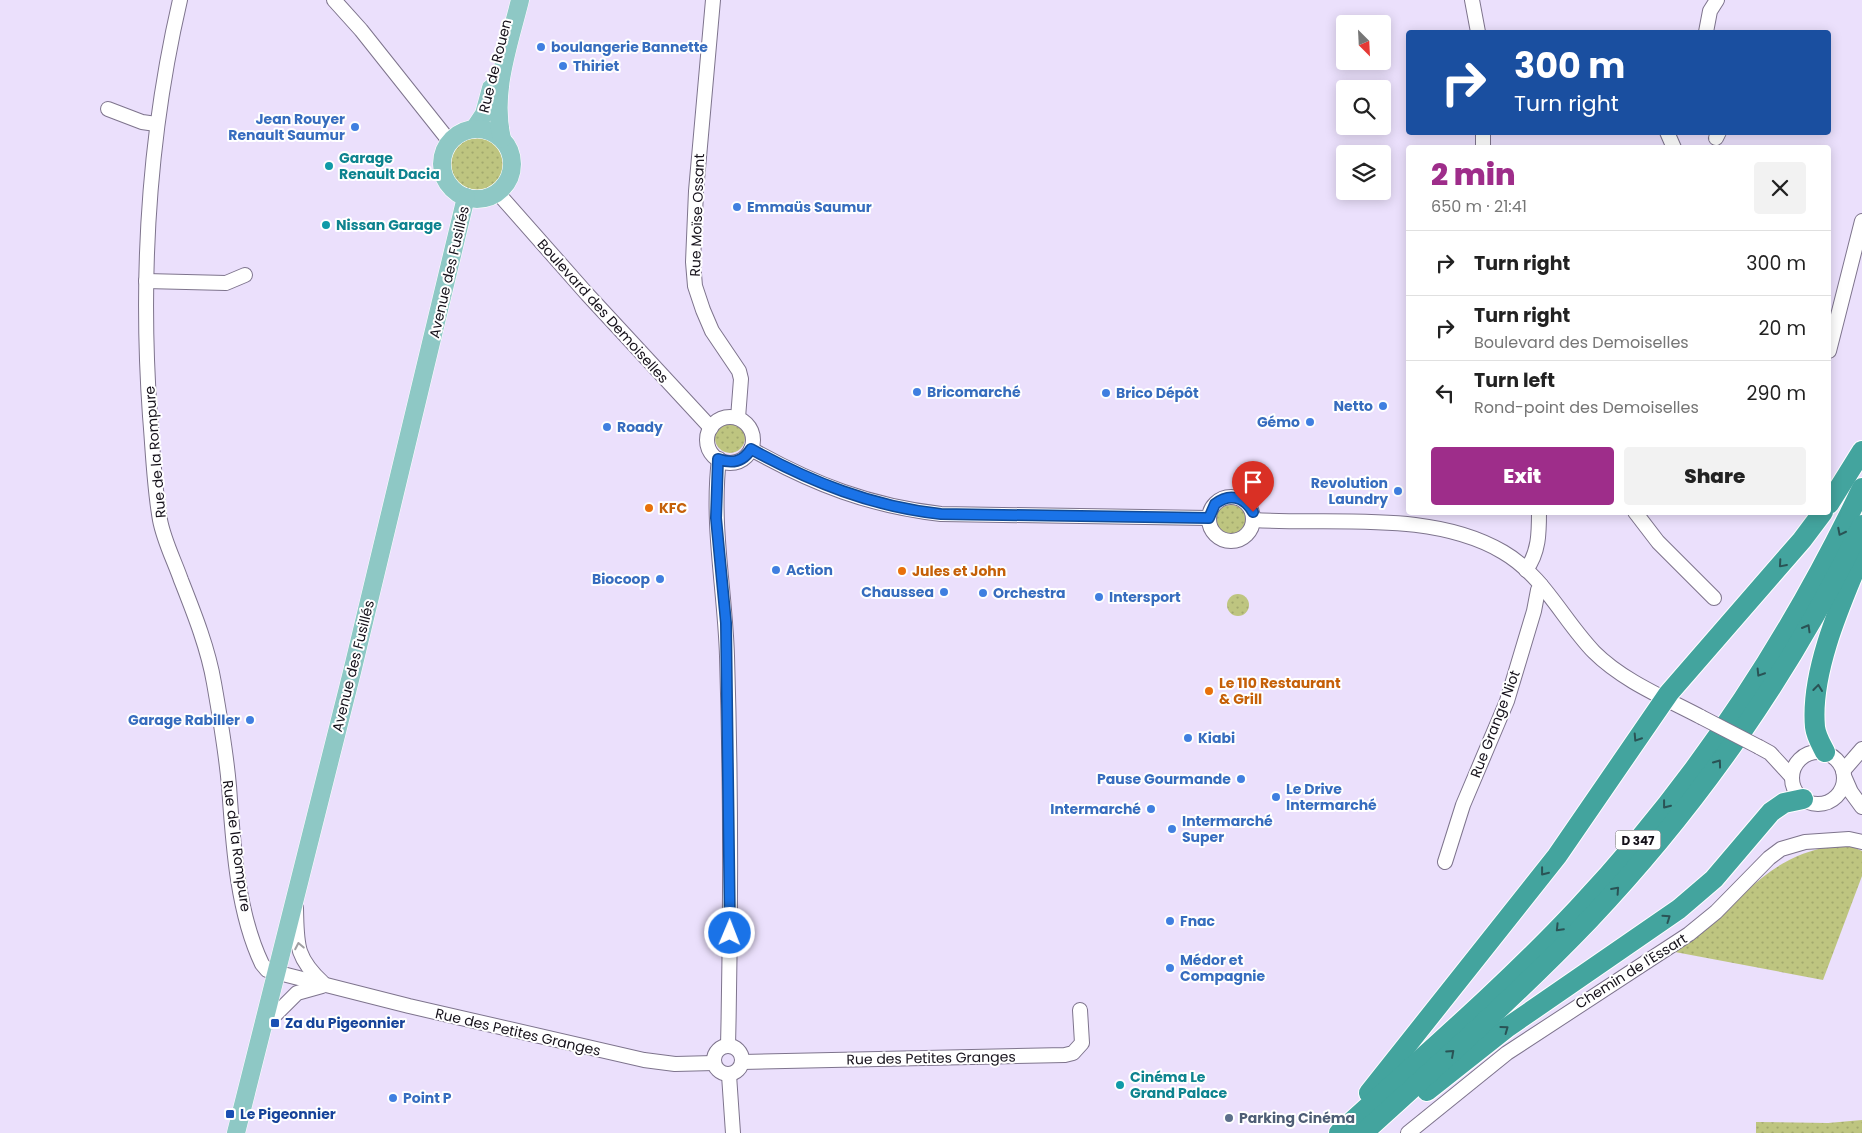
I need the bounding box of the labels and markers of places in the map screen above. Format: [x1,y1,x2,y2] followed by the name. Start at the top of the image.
[551,37,708,57] place label: boulangerie Bannette
[535,41,547,53] marker: boulangerie Bannette
[573,56,620,76] place label: Thiriet
[557,60,569,72] marker: Thiriet
[228,109,345,145] place label: Jean Rouyer Renault Saumur
[349,121,361,133] marker: Jean Rouyer Renault Saumur
[339,148,440,184] place label: Garage Renault Dacia
[323,160,335,172] marker: Garage Renault Dacia
[747,197,872,217] place label: Emmaüs Saumur
[731,201,743,213] marker: Emmaüs Saumur
[336,215,442,235] place label: Nissan Garage
[320,219,332,231] marker: Nissan Garage
[927,382,1021,402] place label: Bricomarché
[1116,383,1199,403] place label: Brico Dépôt
[911,386,923,398] marker: Bricomarché
[1100,387,1112,399] marker: Brico Dépôt
[1334,396,1373,416] place label: Netto
[1377,400,1389,412] marker: Netto
[1257,412,1300,432] place label: Gémo
[1304,416,1316,428] marker: Gémo
[617,417,663,437] place label: Roady
[601,421,613,433] marker: Roady
[1232,461,1274,512] pin
[1311,473,1388,509] place label: Revolution Laundry
[1392,485,1404,497] marker: Revolution Laundry
[659,498,687,518] place label: KFC
[643,502,655,514] marker: KFC
[786,560,833,580] place label: Action
[912,561,1006,581] place label: Jules et John
[770,564,782,576] marker: Action
[896,565,908,577] marker: Jules et John
[592,569,650,589] place label: Biocoop
[654,573,666,585] marker: Biocoop
[861,582,934,602] place label: Chaussea
[993,583,1066,603] place label: Orchestra
[938,586,950,598] marker: Chaussea
[977,587,989,599] marker: Orchestra
[1109,587,1181,607] place label: Intersport
[1093,591,1105,603] marker: Intersport
[1219,673,1341,709] place label: Le 110 Restaurant & Grill
[1203,685,1215,697] marker: Le 110 Restaurant & Grill
[128,710,240,730] place label: Garage Rabiller
[244,714,256,726] marker: Garage Rabiller
[1198,728,1235,748] place label: Kiabi
[1182,732,1194,744] marker: Kiabi
[1097,769,1231,789] place label: Pause Gourmande
[1235,773,1247,785] marker: Pause Gourmande
[1286,779,1377,815] place label: Le Drive Intermarché
[1270,791,1282,803] marker: Le Drive Intermarché
[1050,799,1141,819] place label: Intermarché
[1145,803,1157,815] marker: Intermarché
[1182,811,1273,847] place label: Intermarché Super
[1166,823,1178,835] marker: Intermarché Super
[1180,911,1216,931] place label: Fnac
[1164,915,1176,927] marker: Fnac
[1180,950,1265,986] place label: Médor et Compagnie
[1164,962,1176,974] marker: Médor et Compagnie
[285,1013,405,1033] place label: Za du Pigeonnier
[269,1017,281,1029] marker: Za du Pigeonnier
[1130,1067,1227,1103] place label: Cinéma Le Grand Palace
[1114,1079,1126,1091] marker: Cinéma Le Grand Palace
[403,1088,452,1108] place label: Point P
[387,1092,399,1104] marker: Point P
[240,1104,336,1124] place label: Le Pigeonnier
[224,1108,236,1120] marker: Le Pigeonnier
[1239,1108,1355,1128] place label: Parking Cinéma
[1223,1112,1235,1124] marker: Parking Cinéma

